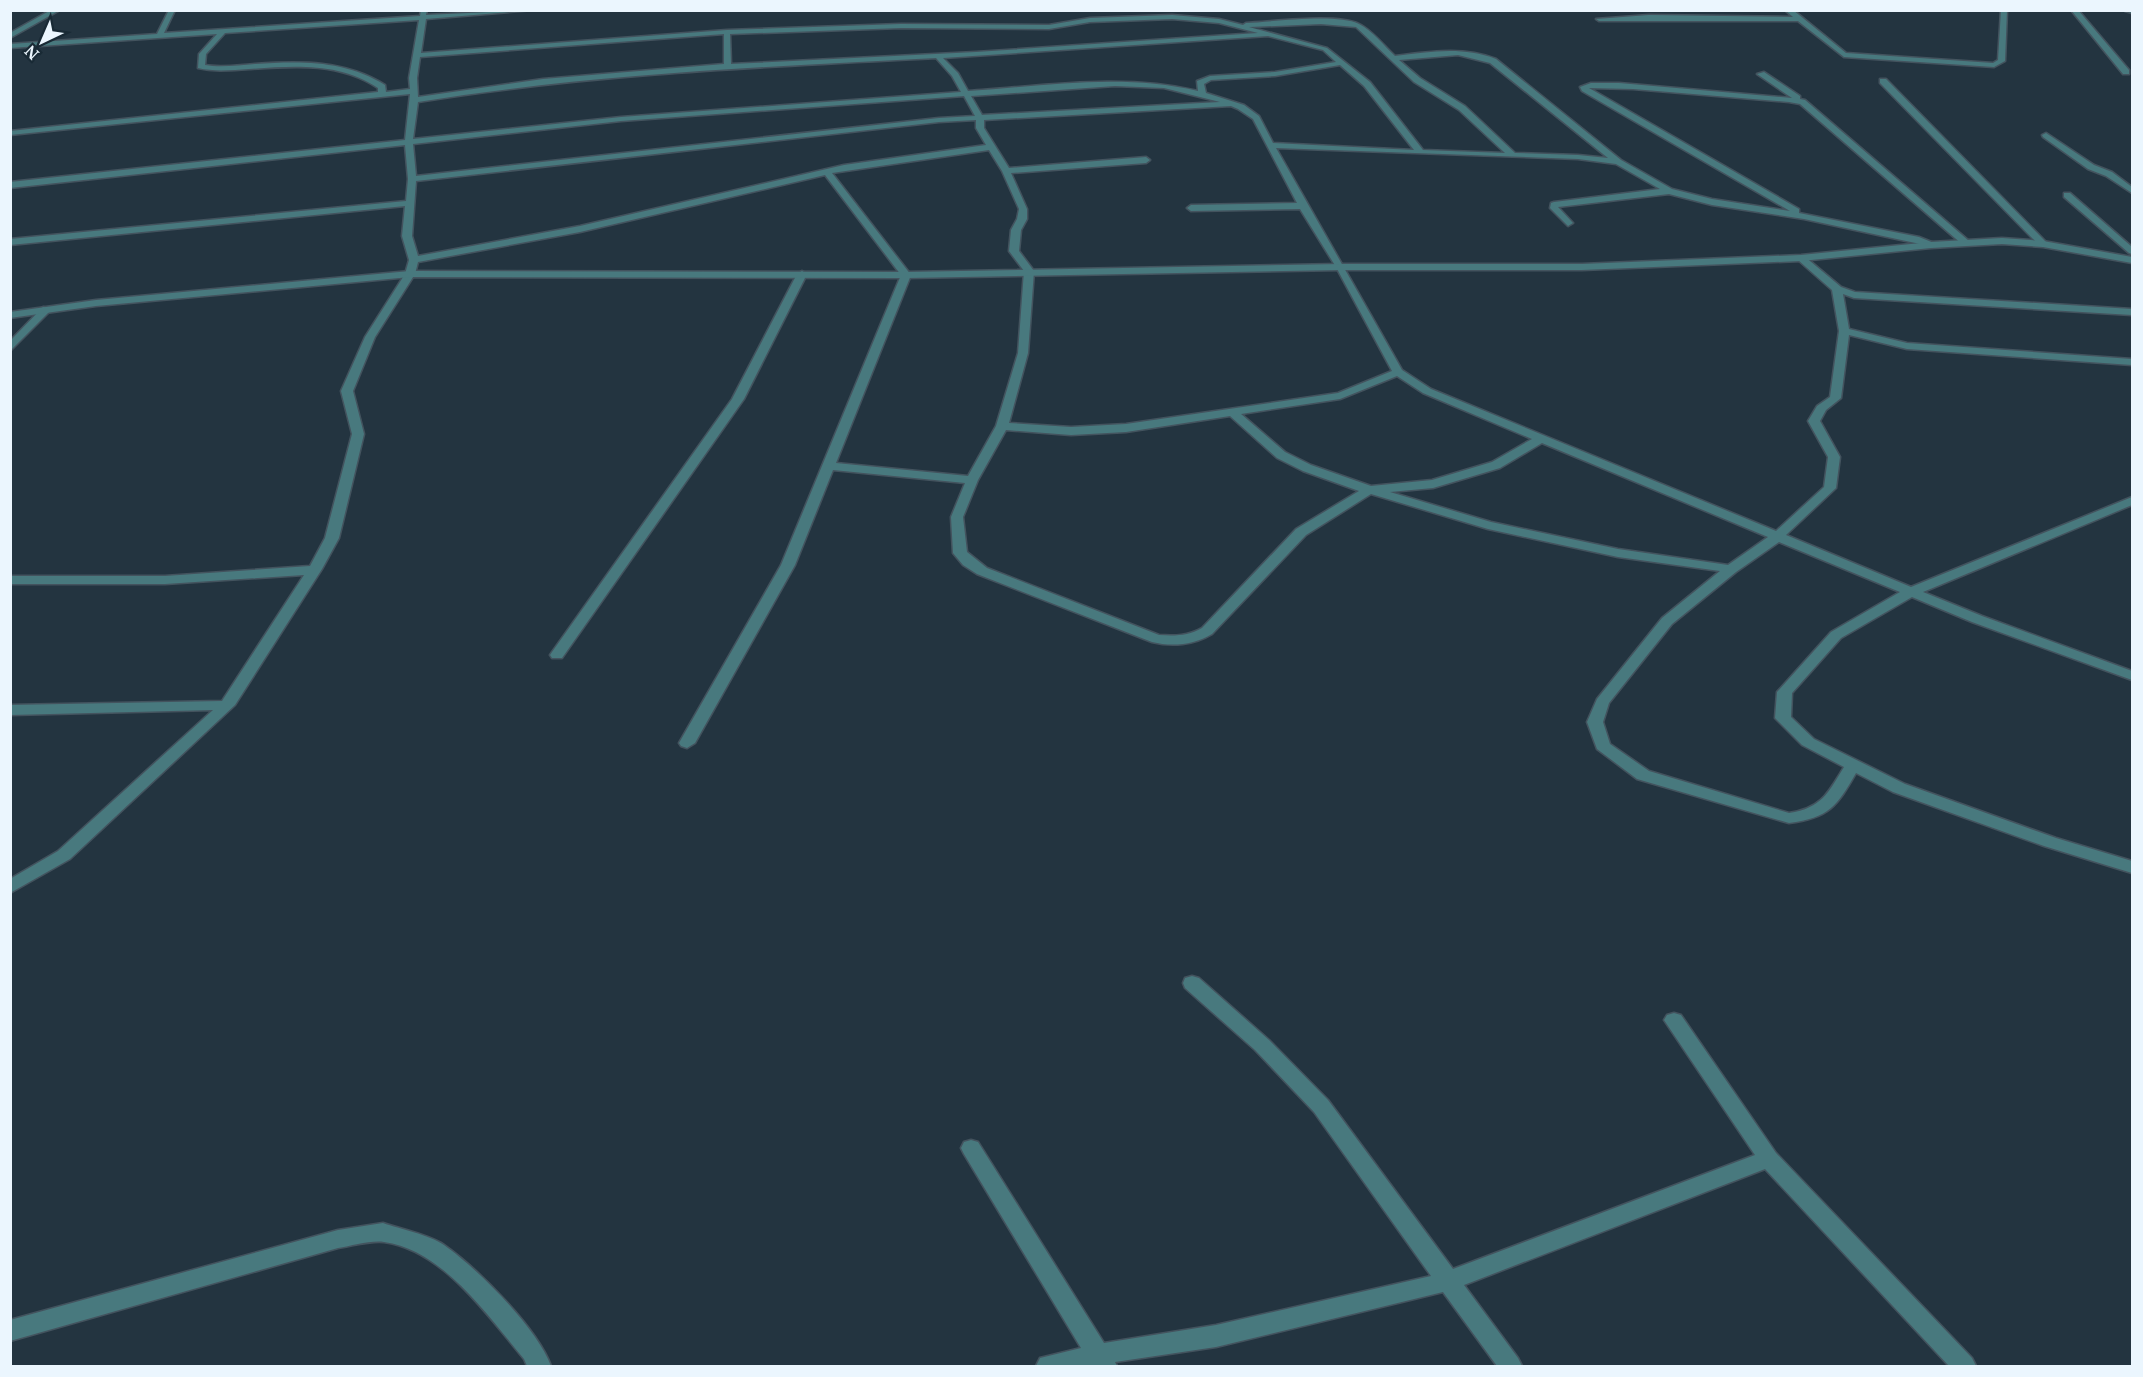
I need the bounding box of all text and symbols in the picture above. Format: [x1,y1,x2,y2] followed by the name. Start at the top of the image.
[12,12,72,72] north arrow
[20,41,44,65] text: N

